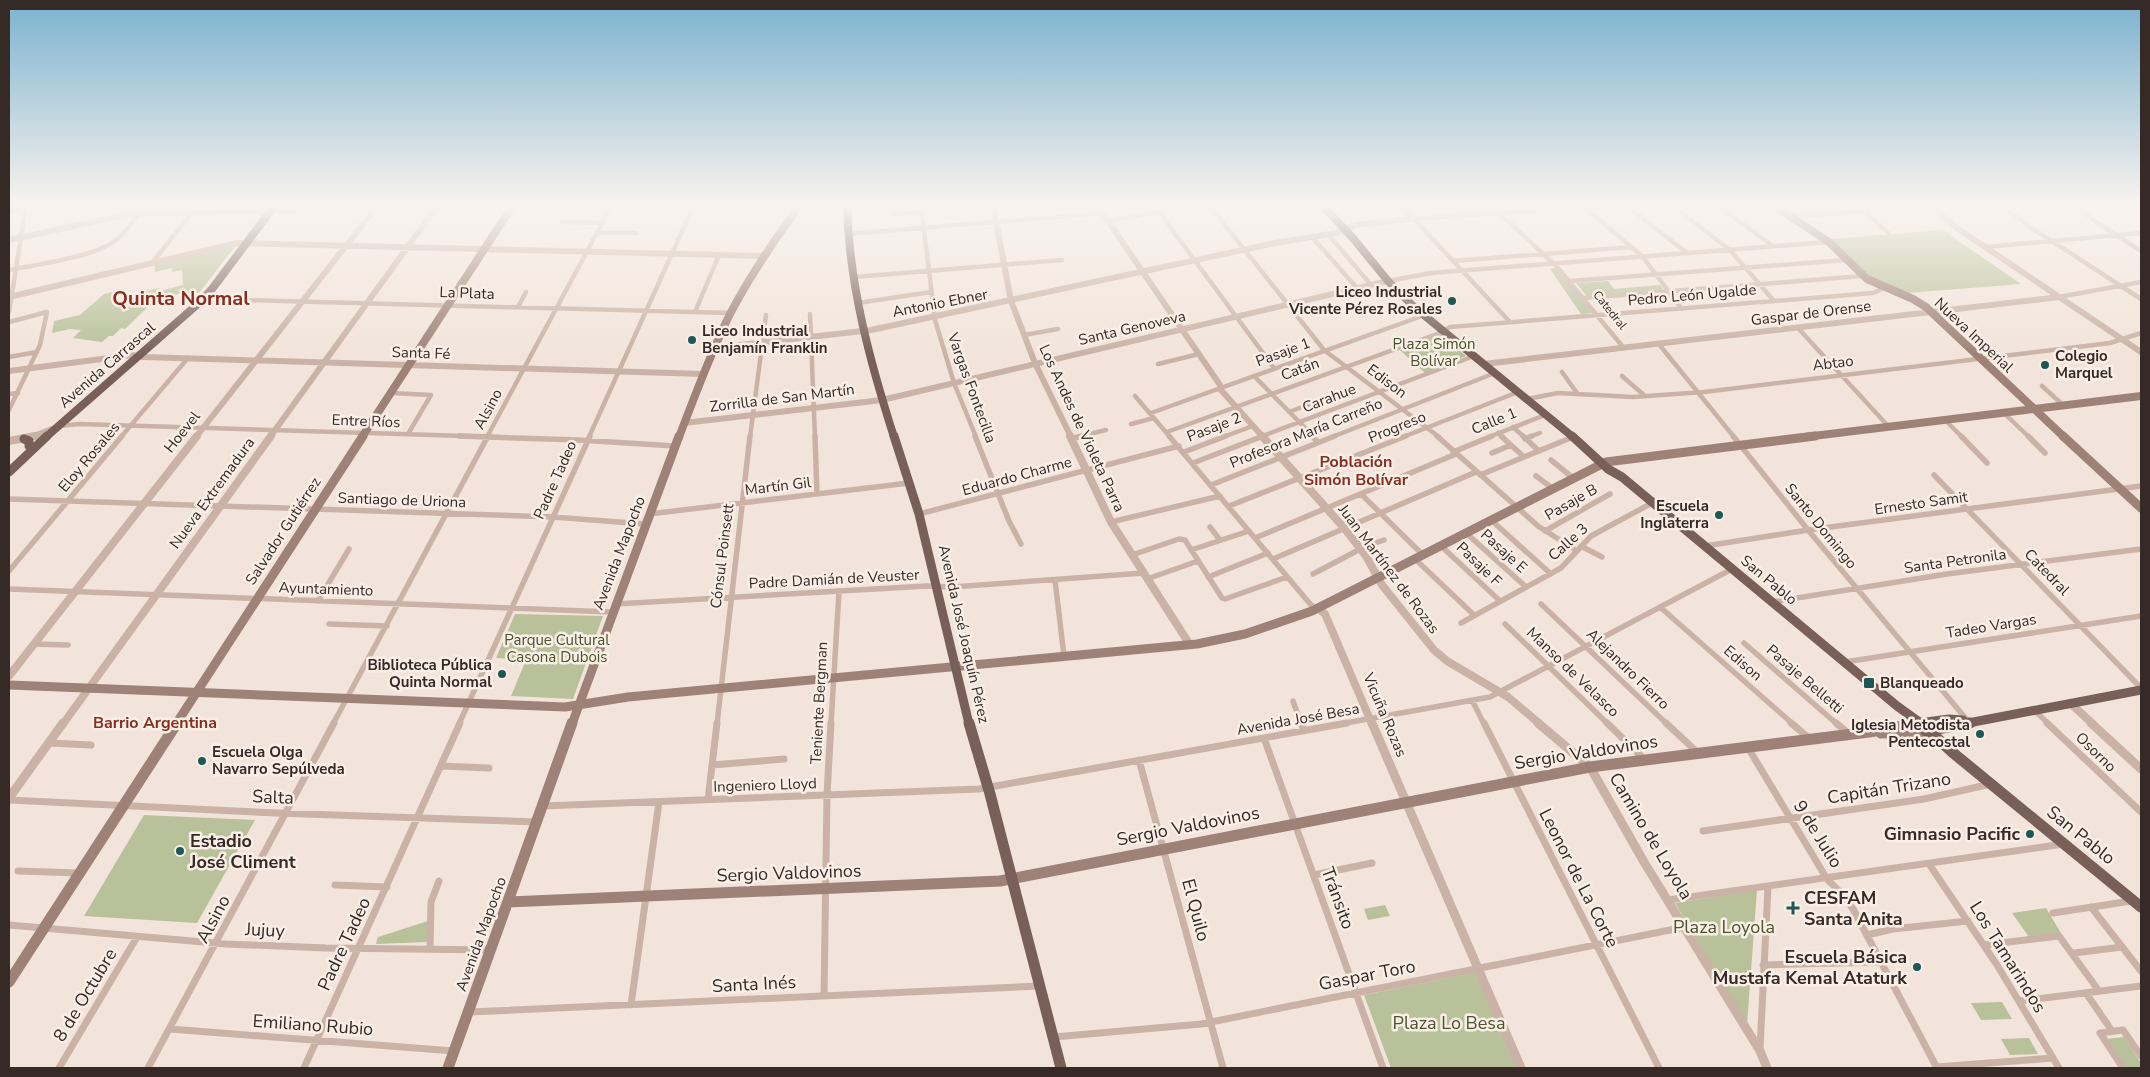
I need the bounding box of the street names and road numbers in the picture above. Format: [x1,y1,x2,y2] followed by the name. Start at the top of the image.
[1627,279,1757,311] street label: Pedro León Ugalde
[439,282,495,304] street label: La Plata
[891,284,990,322] street label: Antonio Ebner
[1589,287,1631,333] street label: Catedral
[1930,293,2018,377] street label: Nueva Imperial
[1750,296,1872,330] street label: Gaspar de Orense
[1076,306,1188,350] street label: Santa Genoveva
[55,317,160,412] street label: Avenida Carrascal
[942,329,1001,446] street label: Vargas Fontecilla
[1253,333,1313,371] street label: Pasaje 1
[1034,341,1130,515] street label: Los Andes de Violeta Parra
[391,342,451,364] street label: Santa Fé
[1811,351,1855,375] street label: Abtao
[1278,353,1322,385] street label: Catán
[1363,359,1411,403] street label: Edison
[708,379,856,417] street label: Zorrilla de San Martín
[1299,379,1359,417] street label: Carahue
[469,385,507,433] street label: Alsino
[1227,393,1385,473] street label: Profesora María Carreño
[1468,403,1520,439] street label: Calle 1
[1365,406,1429,448] street label: Progreso
[159,407,205,457] street label: Hoevel
[1184,408,1244,446] street label: Pasaje 2
[331,410,401,432] street label: Entre Ríos
[54,418,124,496] street label: Eloy Rosales
[165,433,259,553] street label: Nueva Extremadura
[529,438,581,522] street label: Padre Tadeo
[960,452,1074,500] street label: Eduardo Charme
[744,472,813,500] street label: Martín Gil
[241,473,325,589] street label: Salvador Gutiérrez
[1541,479,1601,525] street label: Pasaje B
[1780,479,1862,573] street label: Santo Domingo
[1873,486,1970,519] street label: Ernesto Samit
[337,488,467,512] street label: Santiago de Uriona
[588,493,650,613] street label: Avenida Mapocho
[1333,500,1444,638] street label: Juan Martínez de Rozas
[706,502,738,610] street label: Cónsul Poinsett
[1544,519,1592,565] street label: Calle 3
[1476,525,1532,577] street label: Pasaje E
[1452,537,1506,591] street label: Pasaje F
[934,543,994,725] street label: Avenida José Joaquín Pérez
[1903,544,2007,578] street label: Santa Petronila
[2020,544,2075,600] street label: Catedral
[1736,550,1802,610] street label: San Pablo
[748,565,920,593] street label: Padre Damián de Veuster
[278,577,374,601] street label: Ayuntamiento
[1944,609,2038,643] street label: Tadeo Vargas
[1522,623,1624,721] street label: Manso de Velasco
[1582,624,1674,714] street label: Alejandro Fierro
[1762,640,1848,718] street label: Pasaje Belletti
[806,641,832,765] street label: Teniente Bergman
[1719,641,1767,685] street label: Edison
[1358,669,1412,760] street label: Vicuña Rozas
[1235,698,1361,740] street label: Avenida José Besa
[2071,728,2121,776] street label: Osorno
[1512,729,1660,775] street label: Sergio Valdovinos
[1825,766,1953,810] street label: Capitán Trizano
[1604,768,1698,904] street label: Camino de Loyola
[713,773,817,797] street label: Ingeniero Lloyd
[252,784,294,810] street label: Salta
[1788,796,1848,872] street label: 9 de Julio
[1114,800,1262,852] street label: Sergio Valdovinos
[2042,800,2120,870] street label: San Pablo
[1533,804,1625,952] street label: Leonor de La Corte
[716,858,862,888] street label: Sergio Valdovinos
[1316,864,1360,932] street label: Tránsito
[451,874,511,994] street label: Avenida Mapocho
[1176,876,1216,944] street label: El Quilo
[190,891,236,947] street label: Alsino
[312,893,376,995] street label: Padre Tadeo
[1964,897,2052,1017] street label: Los Tamarindos
[244,917,286,943] street label: Jujuy
[48,944,122,1046] street label: 8 de Octubre
[1317,954,1417,996] street label: Gaspar Toro
[711,970,797,998] street label: Santa Inés
[252,1009,374,1041] street label: Emiliano Rubio

